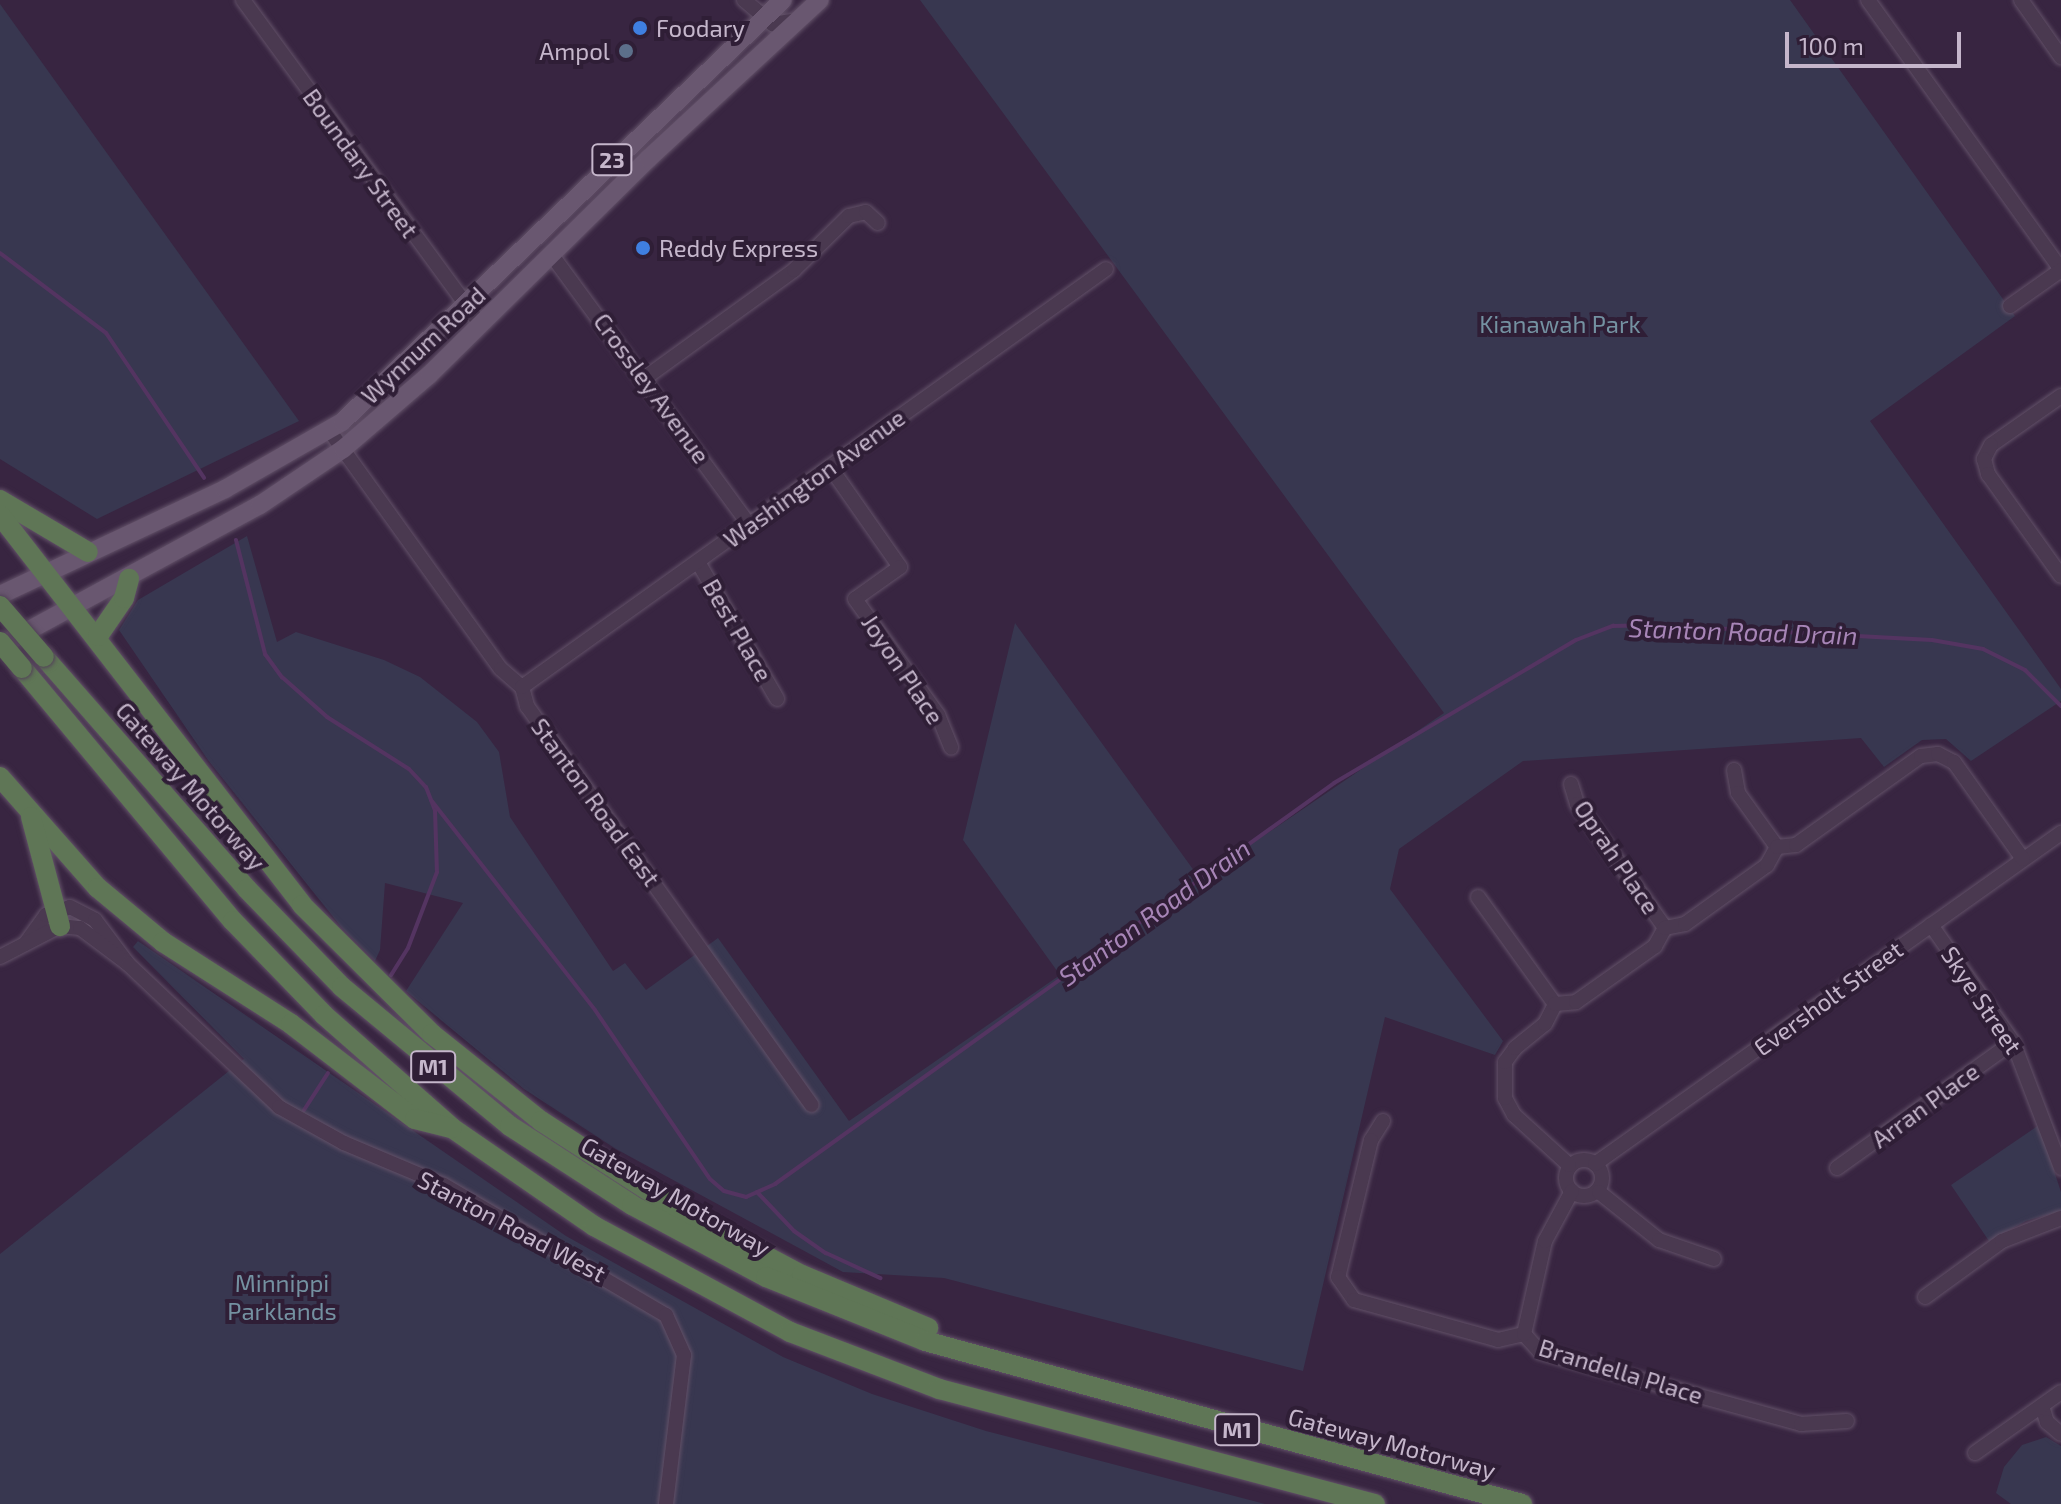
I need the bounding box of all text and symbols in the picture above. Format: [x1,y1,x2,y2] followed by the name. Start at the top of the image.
[656,14,745,42] place label: Foodary
[1789,16,1965,66] scale bar
[631,19,649,37] marker: Foodary
[1799,31,1864,60] text: 100 m
[539,37,610,65] place label: Ampol
[617,42,635,60] marker: Ampol
[297,83,425,243] street label: Boundary Street
[590,142,634,178] road number: 23
[659,234,819,262] place label: Reddy Express
[634,239,652,257] marker: Reddy Express
[355,280,491,410] street label: Wynnum Road
[588,307,716,469] street label: Crossley Avenue
[1479,310,1641,338] park label: Kianawah Park
[718,402,910,554] street label: Washington Avenue
[697,574,779,686] street label: Best Place
[856,609,950,729] street label: Joyon Place
[1628,611,1858,651] water label: Stanton Road Drain
[110,696,272,876] street label: Gateway Motorway
[526,713,666,891] street label: Stanton Road East
[1568,795,1666,919] street label: Oprah Place
[1052,832,1256,992] water label: Stanton Road Drain
[1748,934,1908,1062] street label: Eversholt Street
[1936,941,2028,1059] street label: Skye Street
[409,1049,457,1085] road number: M1
[1866,1056,1984,1154] street label: Arran Place
[576,1130,776,1262] street label: Gateway Motorway
[413,1164,611,1288] street label: Stanton Road West
[227,1269,337,1325] park label: Minnippi Parklands
[1536,1332,1706,1410] street label: Brandella Place
[1285,1401,1499,1485] street label: Gateway Motorway
[1213,1412,1261,1448] road number: M1

